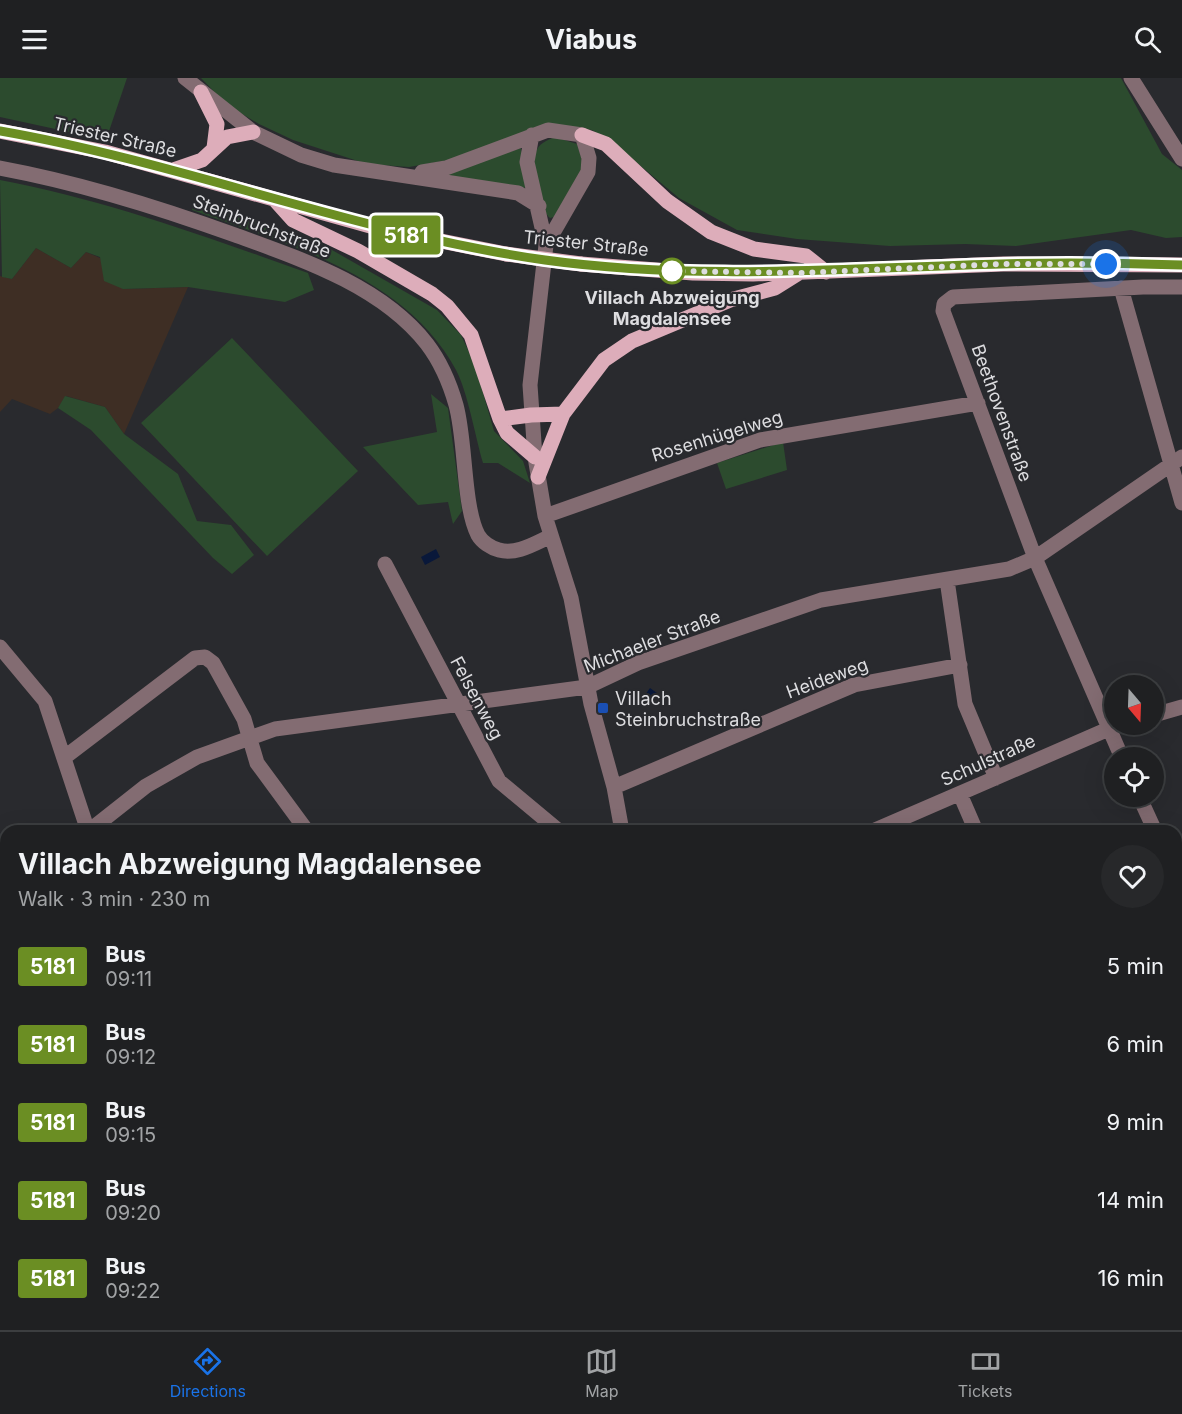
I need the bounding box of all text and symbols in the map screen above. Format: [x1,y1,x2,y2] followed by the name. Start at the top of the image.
[18,23,51,56] icon: menu
[545,23,637,56] text: Viabus
[1131,23,1164,56] icon: search
[51,113,179,161] street label: Triester Straße
[190,190,334,262] street label: Steinbruchstraße
[364,216,448,254] line badge: 5181
[383,223,429,248] text: 5181
[522,226,650,260] street label: Triester Straße
[1091,249,1121,279] your location
[659,258,685,284] marker: Villach Abzweigung Magdalensee
[584,287,760,329] place label: Villach Abzweigung Magdalensee
[967,342,1037,484] street label: Beethovenstraße
[649,406,785,466] street label: Rosenhügelweg
[581,605,723,677] street label: Michaeler Straße
[446,653,508,743] street label: Felsenweg
[783,654,871,702] street label: Heideweg
[1104,675,1164,735] north arrow
[1104,675,1164,807] map controls
[615,688,761,730] place label: Villach Steinbruchstraße
[596,701,610,715] marker: Villach Steinbruchstraße
[937,730,1039,790] street label: Schulstraße
[1104,747,1164,807] button: locate
[1101,845,1164,908] button: heart
[18,847,482,881] text: Villach Abzweigung Magdalensee
[18,887,210,911] text: Walk · 3 min · 230 m
[105,941,146,967] text: Bus
[1107,953,1164,979] text: 5 min
[30,954,75,979] text: 5181
[105,967,152,991] text: 09:11
[105,1019,146,1045] text: Bus
[1107,1031,1164,1057] text: 6 min
[30,1032,75,1057] text: 5181
[105,1045,156,1069] text: 09:12
[105,1097,146,1123] text: Bus
[1107,1109,1164,1135] text: 9 min
[30,1110,75,1135] text: 5181
[105,1123,156,1147] text: 09:15
[105,1175,146,1201] text: Bus
[1097,1187,1164,1213] text: 14 min
[30,1188,75,1213] text: 5181
[105,1201,161,1225] text: 09:20
[105,1253,146,1279] text: Bus
[1098,1265,1164,1291] text: 16 min
[30,1266,75,1291] text: 5181
[105,1279,160,1303] text: 09:22
[170,1345,246,1401] tab: Directions
[585,1345,618,1401] tab: Map
[958,1345,1012,1401] tab: Tickets

